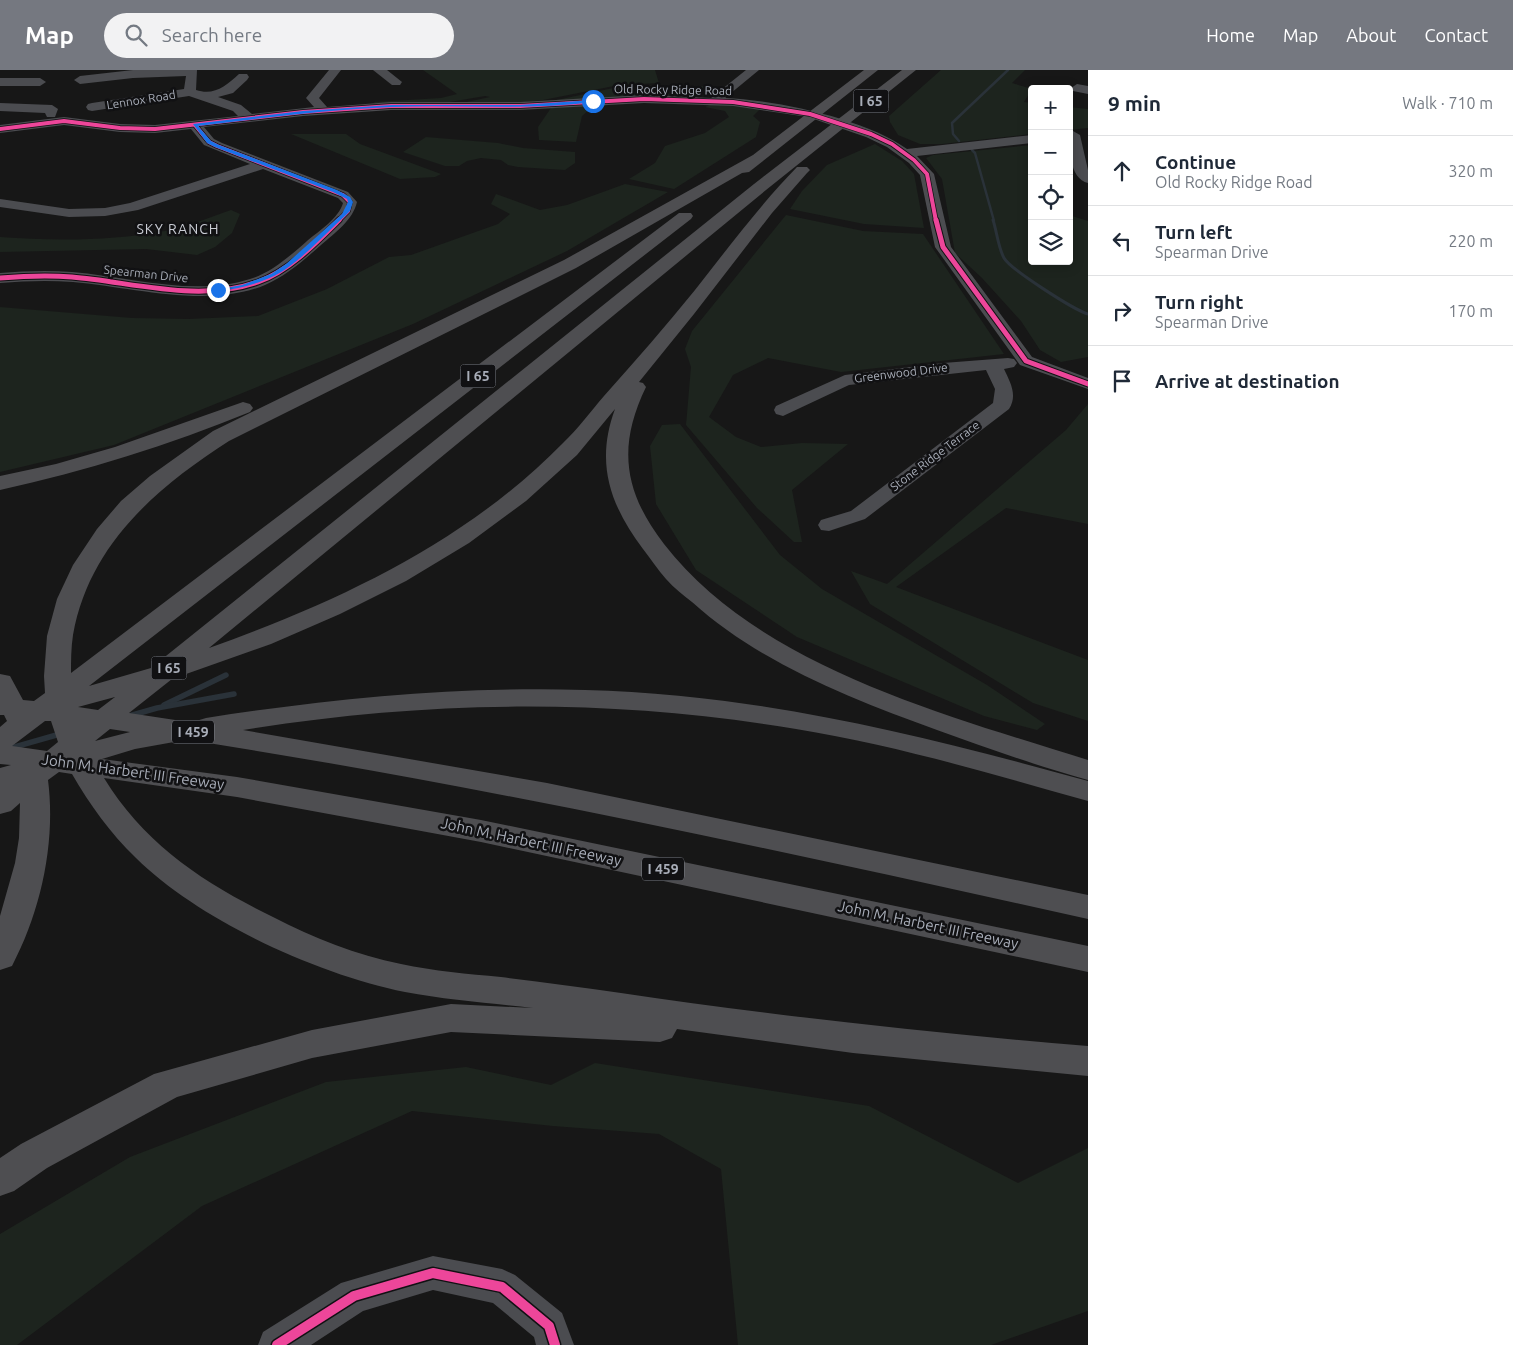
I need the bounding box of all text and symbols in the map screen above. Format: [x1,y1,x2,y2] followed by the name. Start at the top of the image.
[104,13,454,58] search box
[122,21,150,49] icon: search
[25,22,74,49] text: Map
[162,24,262,46] text: Search here
[1206,25,1255,45] text: Home
[1283,25,1318,45] text: Map
[1346,25,1396,45] text: About
[1424,25,1488,45] text: Contact
[614,82,732,97] street label: Old Rocky Ridge Road
[1028,85,1073,265] map controls
[1028,85,1073,130] button: +
[105,88,176,111] street label: Lennox Road
[582,90,605,113] route start
[854,90,888,112] road number: I 65
[1108,91,1161,115] text: 9 min
[1402,94,1493,112] text: Walk · 710 m
[1028,130,1073,175] button: −
[1155,151,1236,173] text: Continue
[1108,157,1136,185] icon: ahead
[1448,162,1493,180] text: 320 m
[1155,173,1313,191] text: Old Rocky Ridge Road
[1028,175,1073,220] button: locate
[1028,220,1073,265] button: layers
[136,221,220,237] district label: SKY RANCH
[1155,221,1233,243] text: Turn left
[1108,227,1136,255] icon: left
[1448,232,1493,250] text: 220 m
[1155,243,1269,261] text: Spearman Drive
[103,263,189,284] street label: Spearman Drive
[207,279,230,302] route end
[1155,291,1243,313] text: Turn right
[1108,297,1136,325] icon: right
[1448,302,1493,320] text: 170 m
[1155,313,1269,331] text: Spearman Drive
[853,360,948,385] street label: Greenwood Drive
[460,364,496,388] road number: I 65
[1108,367,1136,395] icon: arrive
[1155,370,1340,392] text: Arrive at destination
[888,418,982,493] street label: Stone Ridge Terrace
[152,656,186,680] road number: I 65
[172,720,214,744] road number: I 459
[41,750,225,793] street label: John M. Harbert III Freeway
[439,814,623,869] street label: John M. Harbert III Freeway
[642,858,684,881] road number: I 459
[836,897,1020,952] street label: John M. Harbert III Freeway

